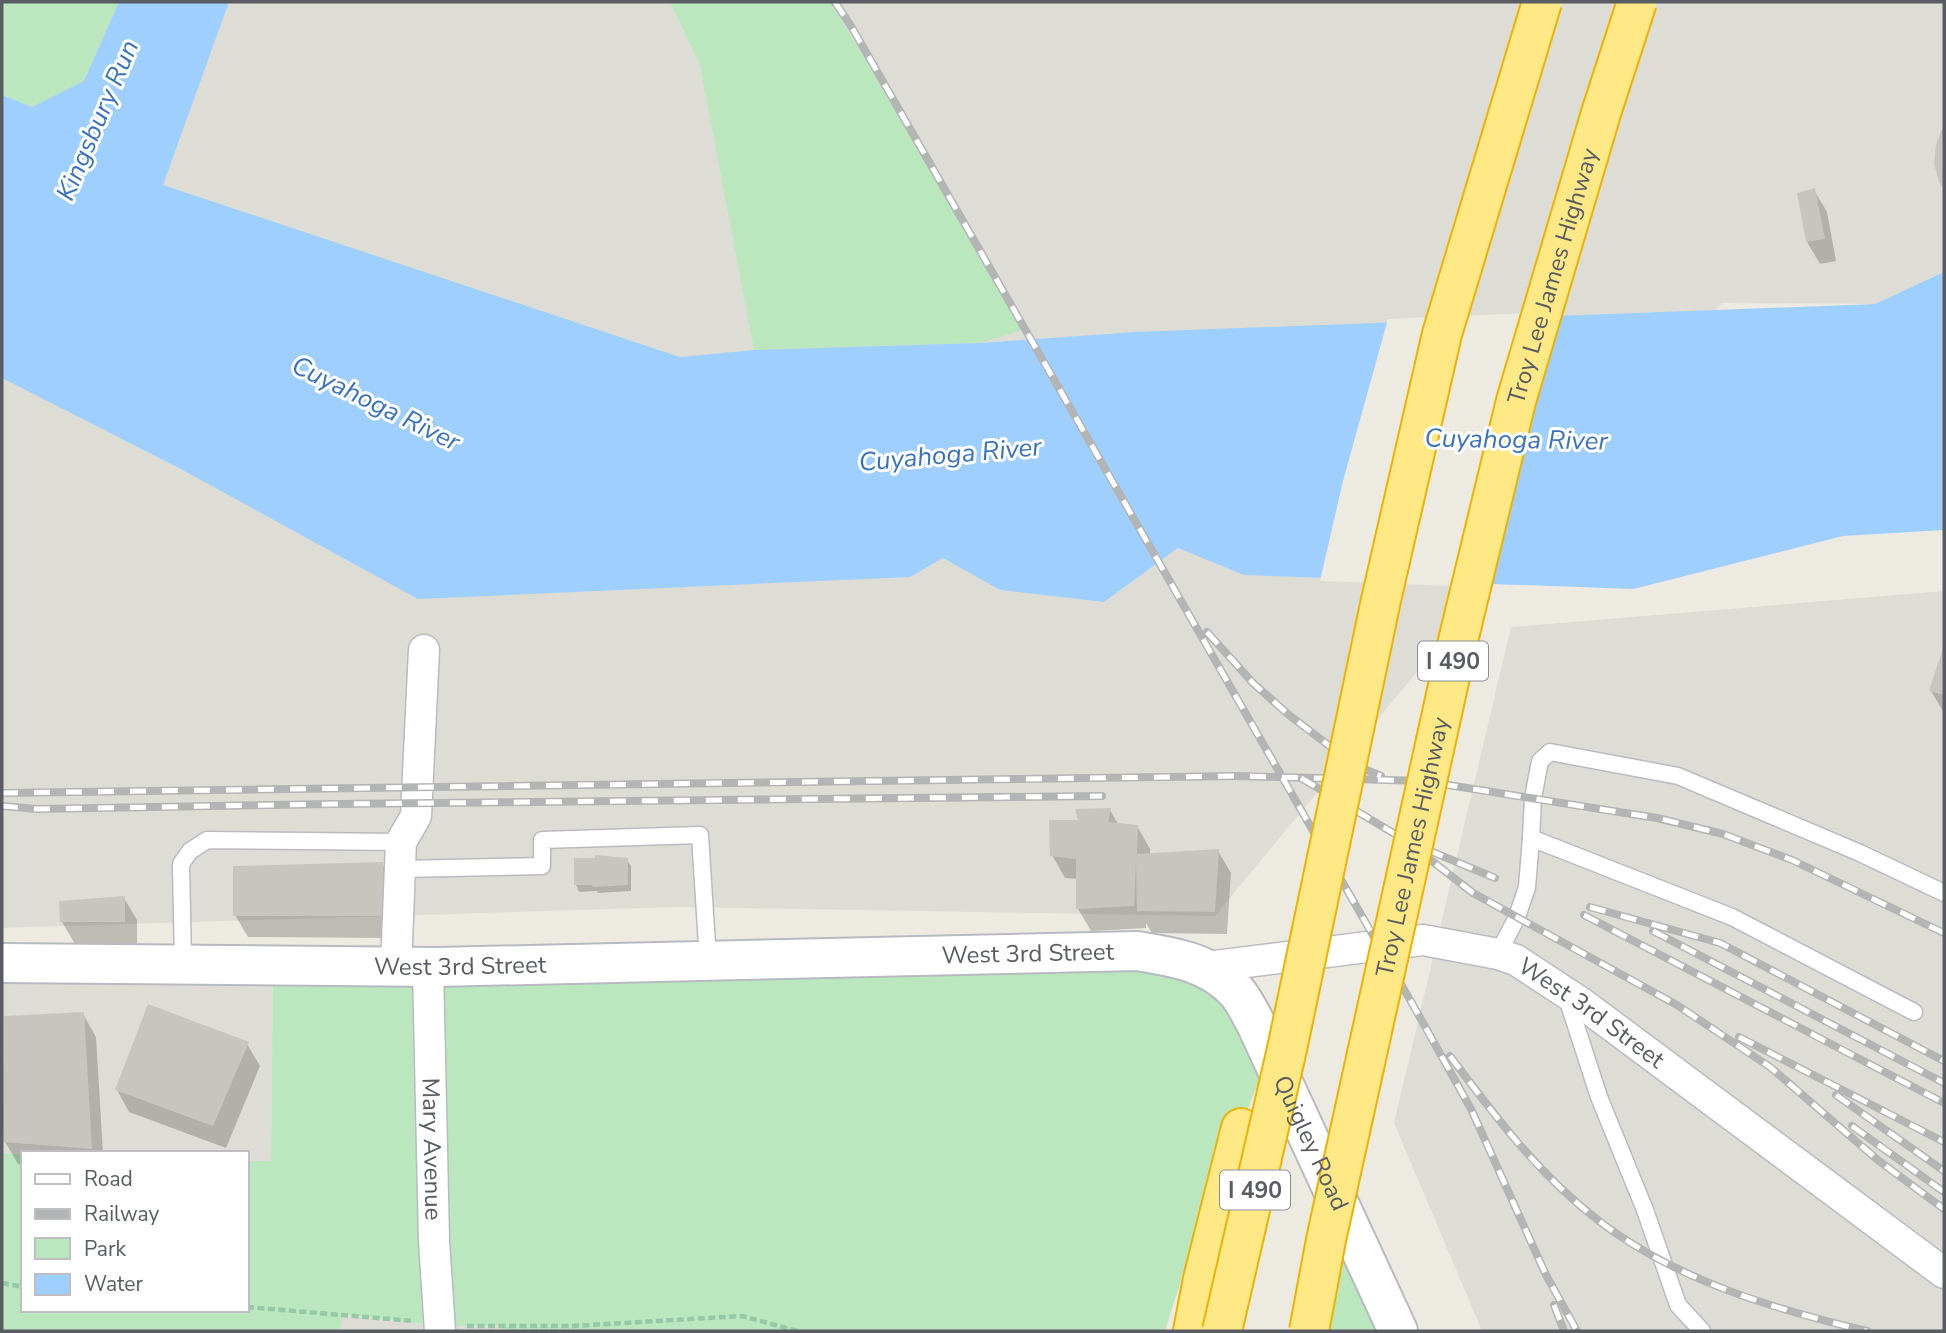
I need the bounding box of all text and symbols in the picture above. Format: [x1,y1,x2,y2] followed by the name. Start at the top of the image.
[48,34,147,206] water label: Kingsbury Run
[1500,144,1606,408] street label: Troy Lee James Highway
[286,348,466,460] water label: Cuyahoga River
[1424,420,1609,459] water label: Cuyahoga River
[857,429,1044,480] water label: Cuyahoga River
[1418,642,1488,680] road number: I 490
[1368,713,1457,980] street label: Troy Lee James Highway
[941,936,1115,971] street label: West 3rd Street
[374,949,547,983] street label: West 3rd Street
[1512,950,1672,1076] street label: West 3rd Street
[1266,1070,1356,1216] street label: Quigley Road
[414,1077,450,1221] street label: Mary Avenue
[21,1151,248,1312] legend
[84,1165,133,1193] text: Road
[1220,1170,1290,1210] road number: I 490
[84,1200,159,1228] text: Railway
[84,1235,126,1263] text: Park
[84,1270,143,1298] text: Water

